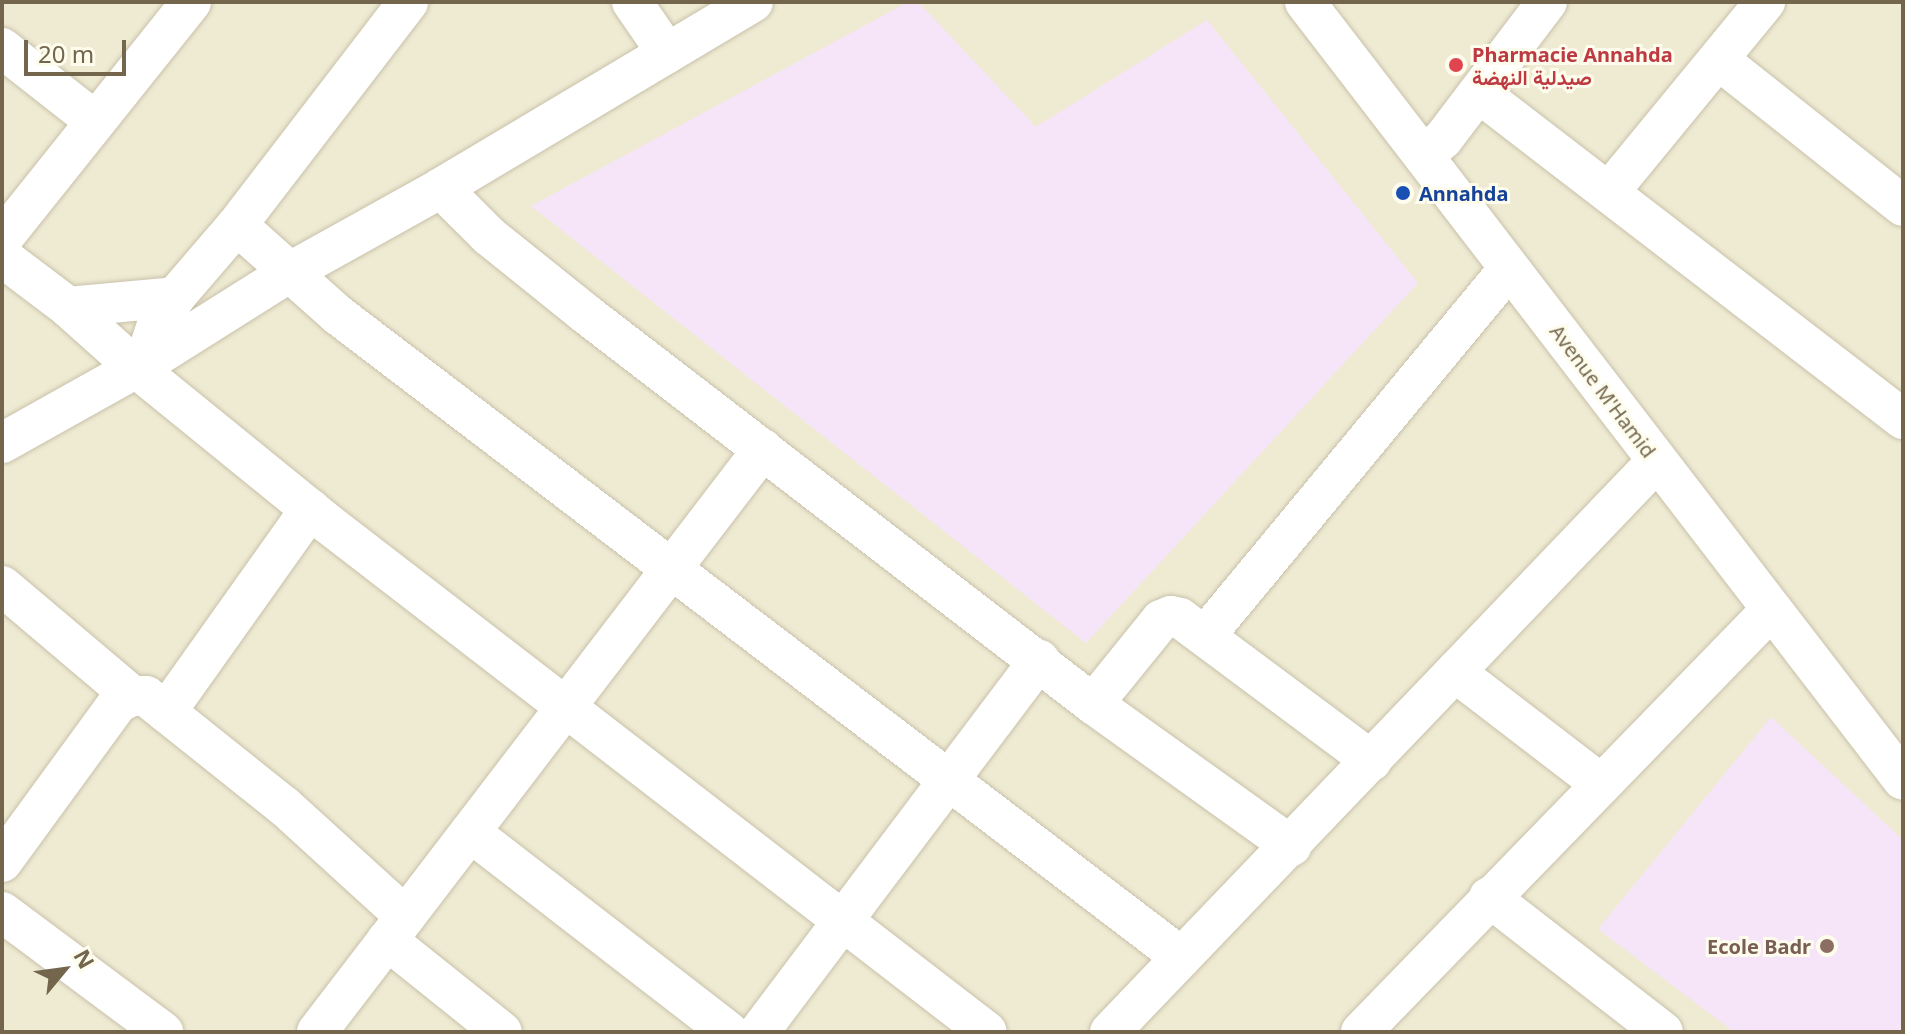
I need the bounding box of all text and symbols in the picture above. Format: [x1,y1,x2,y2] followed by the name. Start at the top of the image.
[28,24,130,74] scale bar
[38,37,94,70] text: 20 m
[1472,42,1673,89] place label: Pharmacie Annahda صيدلية النهضة
[1447,56,1465,74] marker: Pharmacie Annahda صيدلية النهضة
[1419,181,1508,205] place label: Annahda
[1394,184,1412,202] marker: Annahda
[1545,320,1661,462] street label: Avenue M'Hamid
[24,930,104,1010] north arrow
[1707,934,1811,958] place label: Ecole Badr
[1818,937,1836,955] marker: Ecole Badr
[68,943,102,973] text: N

